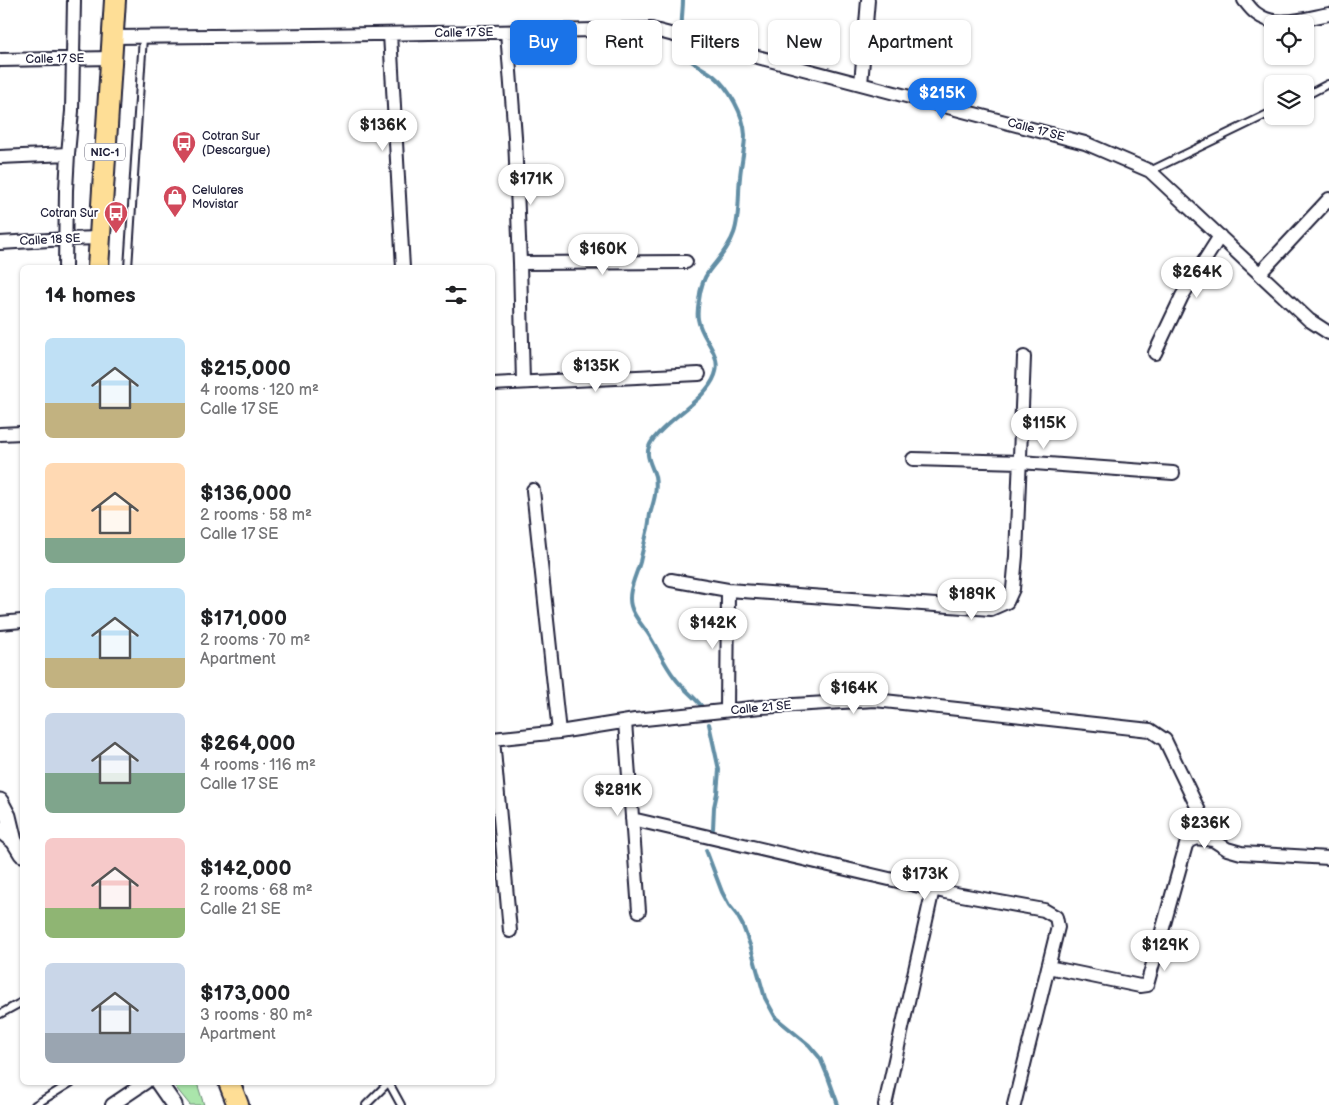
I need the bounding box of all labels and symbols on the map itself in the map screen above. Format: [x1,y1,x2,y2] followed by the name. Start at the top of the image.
[434,25,494,41] street label: Calle 17 SE
[25,51,85,67] street label: Calle 17 SE
[907,78,977,120] pin: $215K
[348,110,418,152] pin: $136K
[1006,115,1066,145] street label: Calle 17 SE
[202,129,270,158] place label: Cotran Sur (Descargue)
[171,130,197,164] bus stop icon: Cotran Sur (Descargue)
[85,144,125,160] road number: NIC-1
[496,164,566,206] pin: $171K
[192,183,244,212] place label: Celulares Movistar
[162,184,188,218] shop icon: Celulares Movistar
[103,200,129,234] bus stop icon: Cotran Sur
[40,206,99,221] place label: Cotran Sur
[19,231,81,249] street label: Calle 18 SE
[568,234,638,276] pin: $160K
[1162,256,1232,299] pin: $264K
[561,350,631,393] pin: $135K
[1009,408,1079,450] pin: $115K
[937,578,1007,621] pin: $189K
[678,608,748,650] pin: $142K
[819,672,889,715] pin: $164K
[730,698,792,718] street label: Calle 21 SE
[583,774,653,817] pin: $281K
[1170,808,1240,850] pin: $236K
[890,858,960,901] pin: $173K
[1130,930,1200,972] pin: $129K

